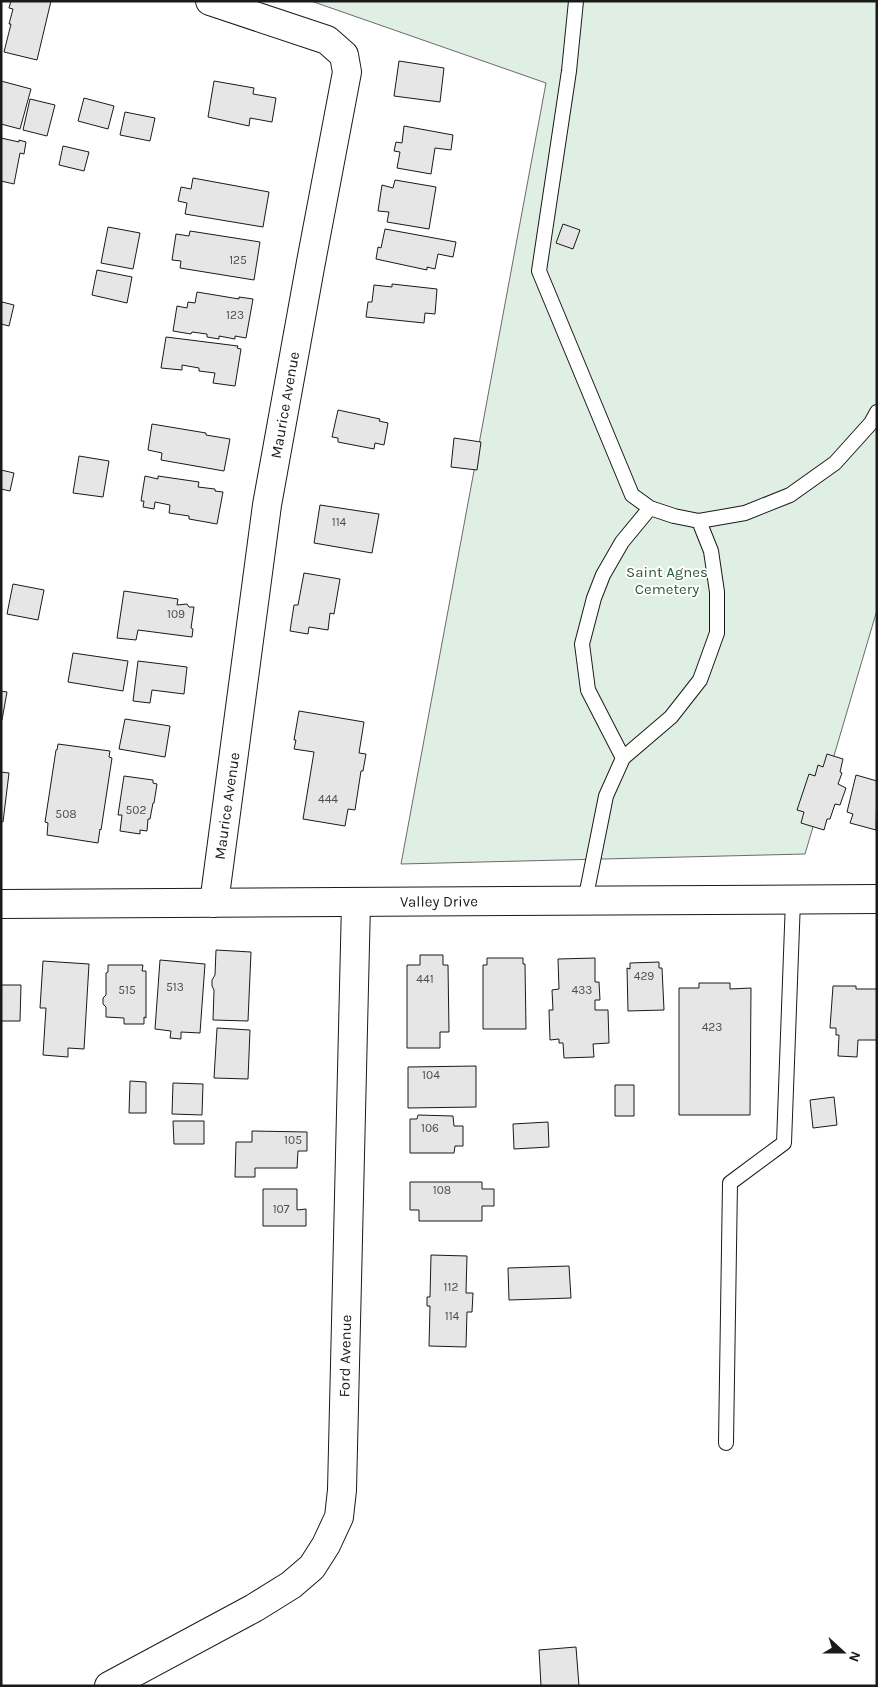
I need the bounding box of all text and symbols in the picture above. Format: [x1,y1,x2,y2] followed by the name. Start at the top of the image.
[229,253,247,267] house number: 125
[226,308,244,322] house number: 123
[267,350,303,460] street label: Maurice Avenue
[332,515,347,529] house number: 114
[626,563,708,598] park label: Saint Agnes Cemetery
[167,607,185,621] house number: 109
[211,751,243,861] street label: Maurice Avenue
[318,792,338,806] house number: 444
[126,803,146,817] house number: 502
[55,807,77,821] house number: 508
[400,892,478,911] street label: Valley Drive
[634,969,654,983] house number: 429
[416,972,434,986] house number: 441
[166,980,184,994] house number: 513
[118,983,136,997] house number: 515
[572,983,592,997] house number: 433
[702,1020,722,1034] house number: 423
[422,1068,440,1082] house number: 104
[421,1121,439,1135] house number: 106
[284,1133,302,1147] house number: 105
[433,1183,451,1197] house number: 108
[273,1202,290,1216] house number: 107
[444,1280,458,1294] house number: 112
[445,1309,460,1323] house number: 114
[335,1314,355,1398] street label: Ford Avenue
[818,1627,868,1677] north arrow
[845,1649,864,1664] text: N

